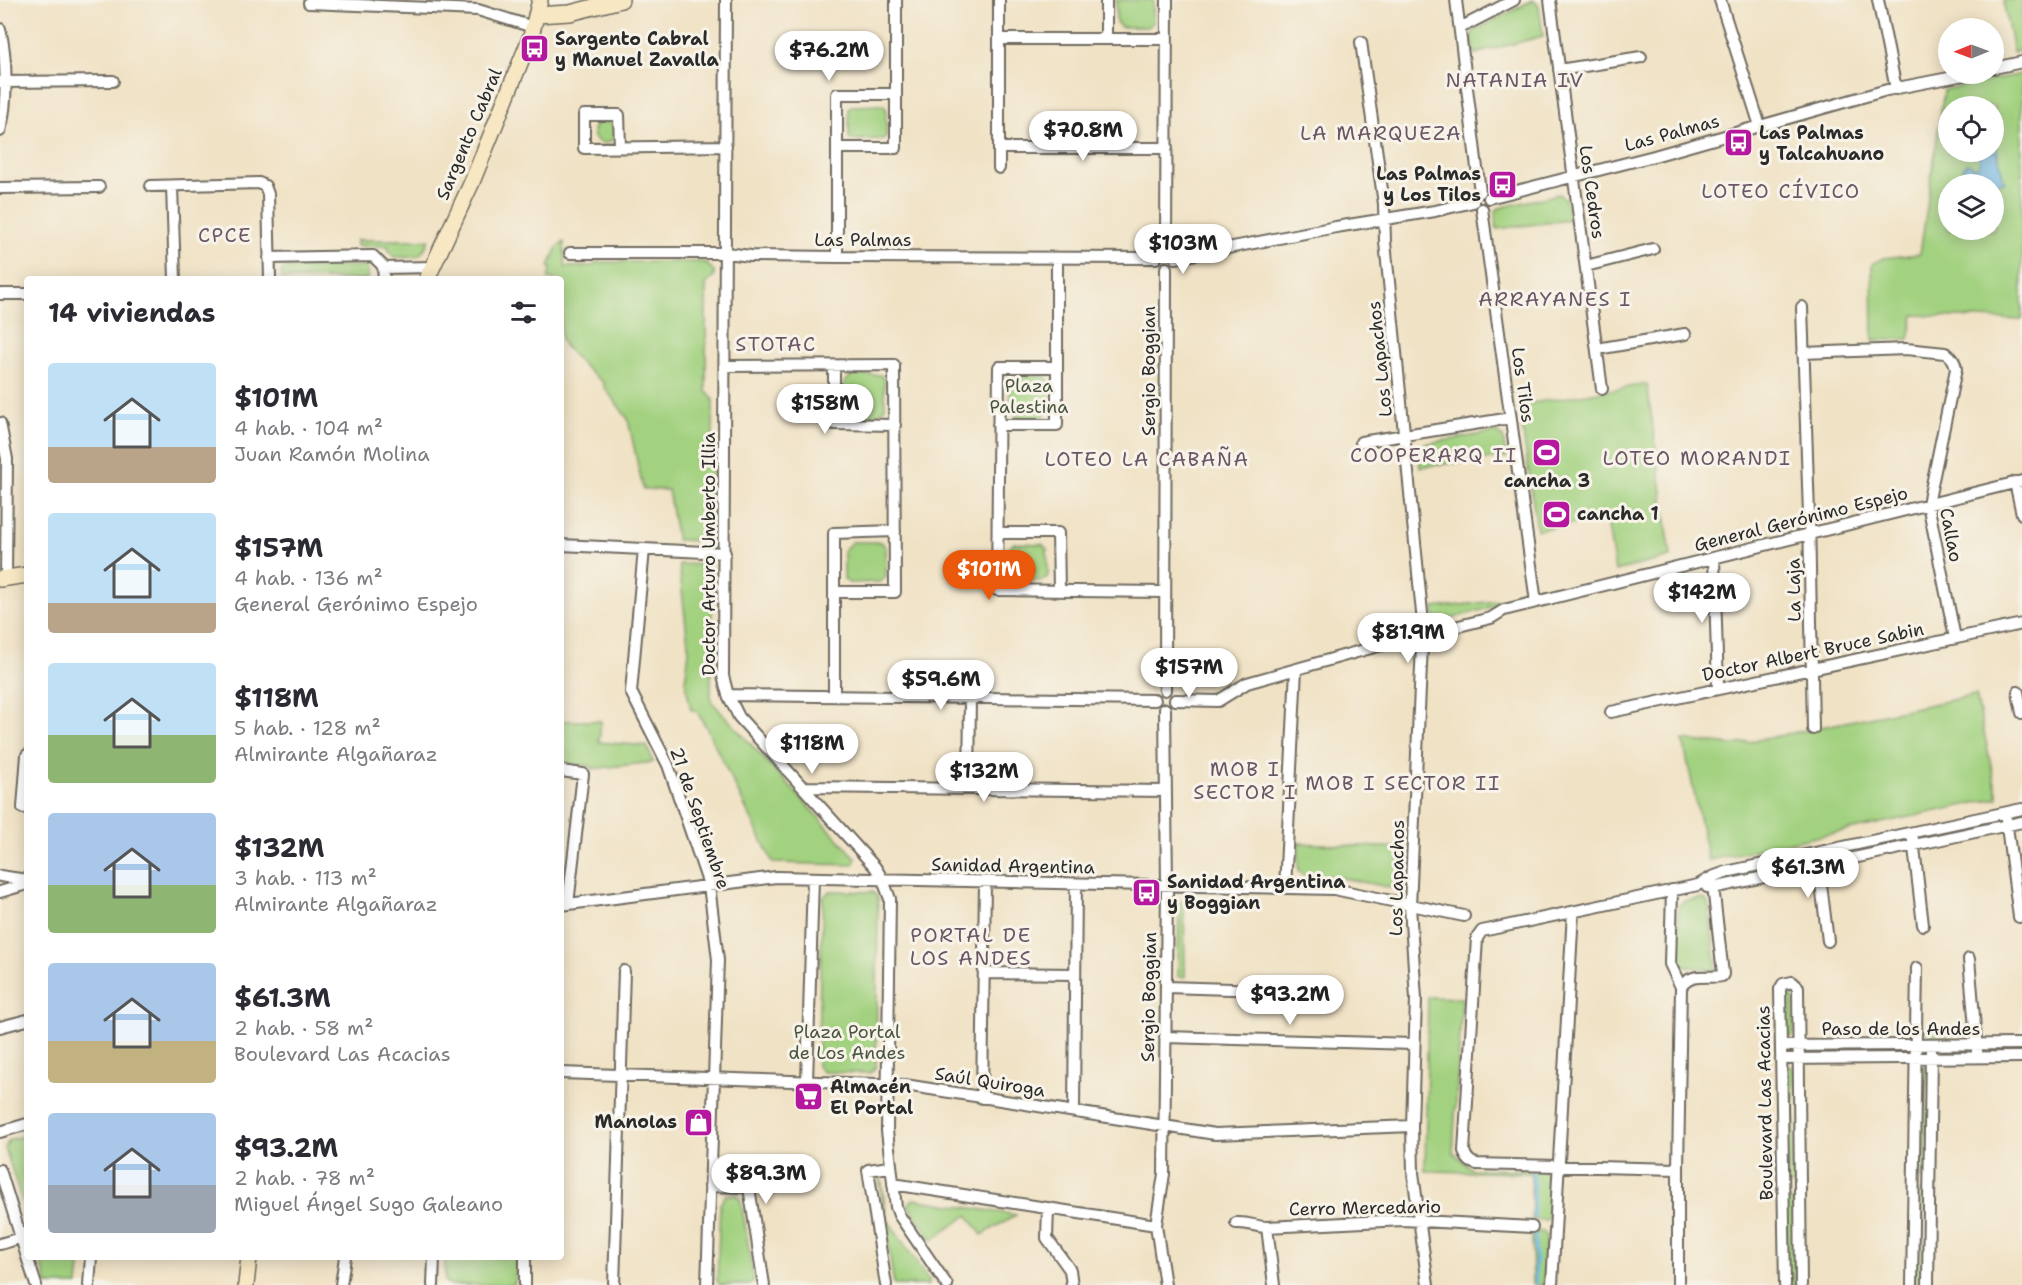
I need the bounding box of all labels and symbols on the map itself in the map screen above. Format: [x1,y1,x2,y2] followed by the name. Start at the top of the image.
[1938,18,2004,84] north arrow
[555,27,719,72] place label: Sargento Cabral y Manuel Zavalla
[780,31,878,82] pin: $76.2M
[518,33,550,65] bus stop icon: Sargento Cabral y Manuel Zavalla
[430,64,508,203] street label: Sargento Cabral
[1446,67,1584,93] district label: NATANIA IV
[1622,109,1722,157] street label: Las Palmas
[1034,111,1132,162] pin: $70.8M
[1300,120,1462,146] district label: LA MARQUEZA
[1759,121,1884,166] place label: Las Palmas y Talcahuano
[1722,127,1754,159] bus stop icon: Las Palmas y Talcahuano
[1574,144,1610,240] street label: Los Cedros
[1376,162,1481,207] place label: Las Palmas y Los Tilos
[1486,168,1518,200] bus stop icon: Las Palmas y Los Tilos
[1701,178,1861,204] district label: LOTEO CÍVICO
[198,222,252,248] district label: CPCE
[1141,224,1225,275] pin: $103M
[814,228,912,252] street label: Las Palmas
[1478,286,1632,312] district label: ARRAYANES I
[1362,300,1398,418] street label: Los Lapachos
[1137,306,1161,436] street label: Sergio Boggian
[735,331,817,357] district label: STOTAC
[1506,346,1540,424] street label: Los Tilos
[990,374,1068,419] park label: Plaza Palestina
[783,384,867,435] pin: $158M
[697,432,721,676] street label: Doctor Arturo Umberto Illia
[1531,436,1563,468] sports icon: cancha 3
[1350,442,1518,468] district label: COOPERARQ II
[1603,445,1791,471] district label: LOTEO MORANDI
[1045,446,1249,472] district label: LOTEO LA CABAÑA
[1504,469,1590,493] place label: cancha 3
[1692,481,1910,557] street label: General Gerónimo Espejo
[1540,498,1572,530] sports icon: cancha 1
[1577,502,1659,526] place label: cancha 1
[1934,506,1968,564] street label: Callao
[947,550,1031,601] pin: $101M
[1781,558,1807,622] street label: La Laja
[1660,573,1744,624] pin: $142M
[1359,613,1457,664] pin: $81.9M
[1700,617,1926,687] street label: Doctor Albert Bruce Sabin
[1147,648,1231,699] pin: $157M
[892,660,990,711] pin: $59.6M
[770,724,854,775] pin: $118M
[664,744,736,892] street label: 21 de Septiembre
[942,752,1026,803] pin: $132M
[1193,756,1297,805] district label: MOB I SECTOR I
[1305,770,1501,796] district label: MOB I SECTOR II
[1384,820,1410,936] street label: Los Lapachos
[1759,848,1857,899] pin: $61.3M
[931,853,1095,879] street label: Sanidad Argentina
[1167,870,1346,915] place label: Sanidad Argentina y Boggian
[1130,876,1162,908] bus stop icon: Sanidad Argentina y Boggian
[910,922,1032,971] district label: PORTAL DE LOS ANDES
[1136,932,1162,1062] street label: Sergio Boggian
[1241,975,1339,1026] pin: $93.2M
[1751,1005,1779,1201] street label: Boulevard Las Acacias
[1822,1017,1980,1041] street label: Paso de los Andes
[789,1020,905,1065] park label: Plaza Portal de Los Andes
[933,1061,1047,1103] street label: Saúl Quiroga
[830,1075,913,1120] place label: Almacén El Portal
[793,1081,825,1113] supermarket icon: Almacén El Portal
[682,1106,714,1138] shop icon: Manolas
[595,1110,677,1134] place label: Manolas
[717,1154,815,1205] pin: $89.3M
[1289,1195,1441,1221] street label: Cerro Mercedario

